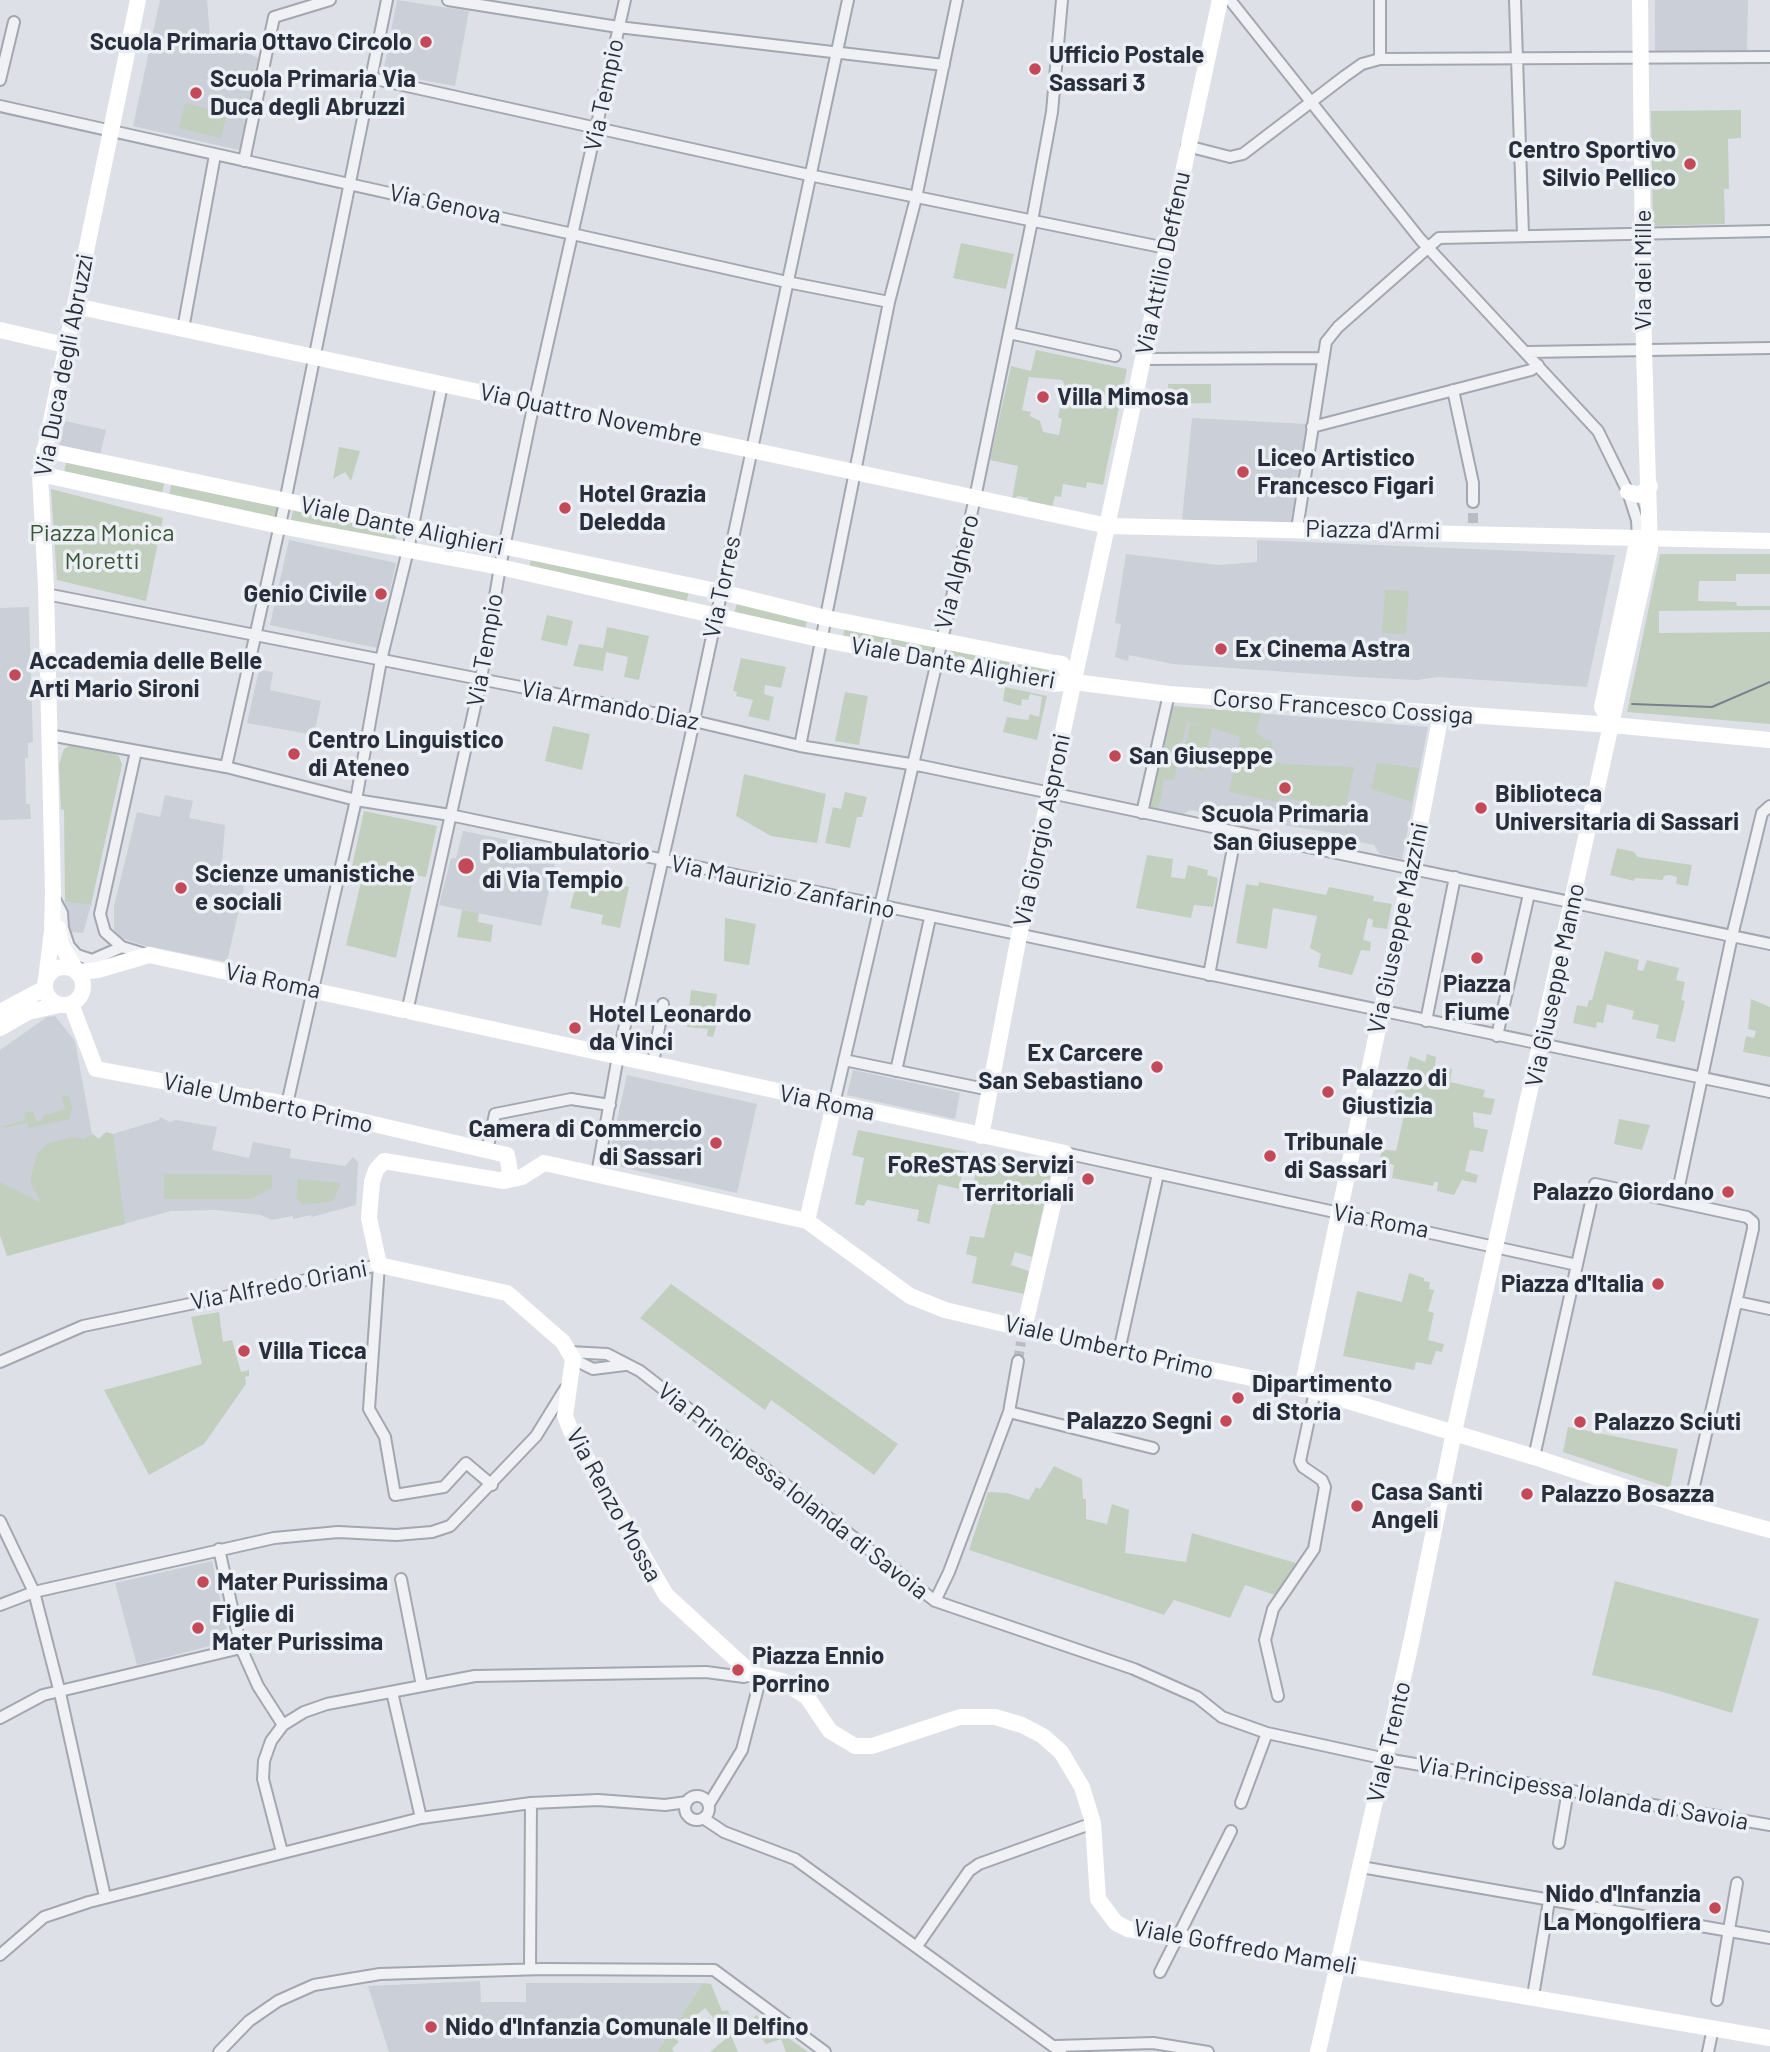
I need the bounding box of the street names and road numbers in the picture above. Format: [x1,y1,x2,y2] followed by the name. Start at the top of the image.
[578,36,630,154] street label: Via Tempio
[1130,169,1196,357] street label: Via Attilio Deffenu
[386,178,504,230] street label: Via Genova
[1629,209,1657,331] street label: Via dei Mille
[28,251,100,479] street label: Via Duca degli Abruzzi
[477,377,705,453] street label: Via Quattro Novembre
[298,490,506,562] street label: Viale Dante Alighieri
[929,512,985,632] street label: Via Alghero
[1305,514,1441,546] street label: Piazza d'Armi
[697,533,747,641] street label: Via Torres
[461,591,509,709] street label: Via Tempio
[848,631,1058,695] street label: Viale Dante Alighieri
[519,674,701,736] street label: Via Armando Diaz
[1212,684,1474,730] street label: Corso Francesco Cossiga
[1007,731,1077,929] street label: Via Giorgio Asproni
[1362,820,1434,1036] street label: Via Giuseppe Mazzini
[668,849,898,925] street label: Via Maurizio Zanfarino
[1519,881,1591,1089] street label: Via Giuseppe Manno
[223,957,323,1005] street label: Via Roma
[160,1067,376,1139] street label: Viale Umberto Primo
[777,1079,877,1127] street label: Via Roma
[1331,1198,1431,1244] street label: Via Roma
[188,1254,370,1316] street label: Via Alfredo Oriani
[1002,1309,1216,1385] street label: Viale Umberto Primo
[652,1376,934,1606] street label: Via Principessa Iolanda di Savoia
[560,1423,668,1587] street label: Via Renzo Mossa
[1361,1678,1417,1806] street label: Viale Trento
[1415,1750,1751,1836] street label: Via Principessa Iolanda di Savoia
[1131,1913,1359,1981] street label: Viale Goffredo Mameli

